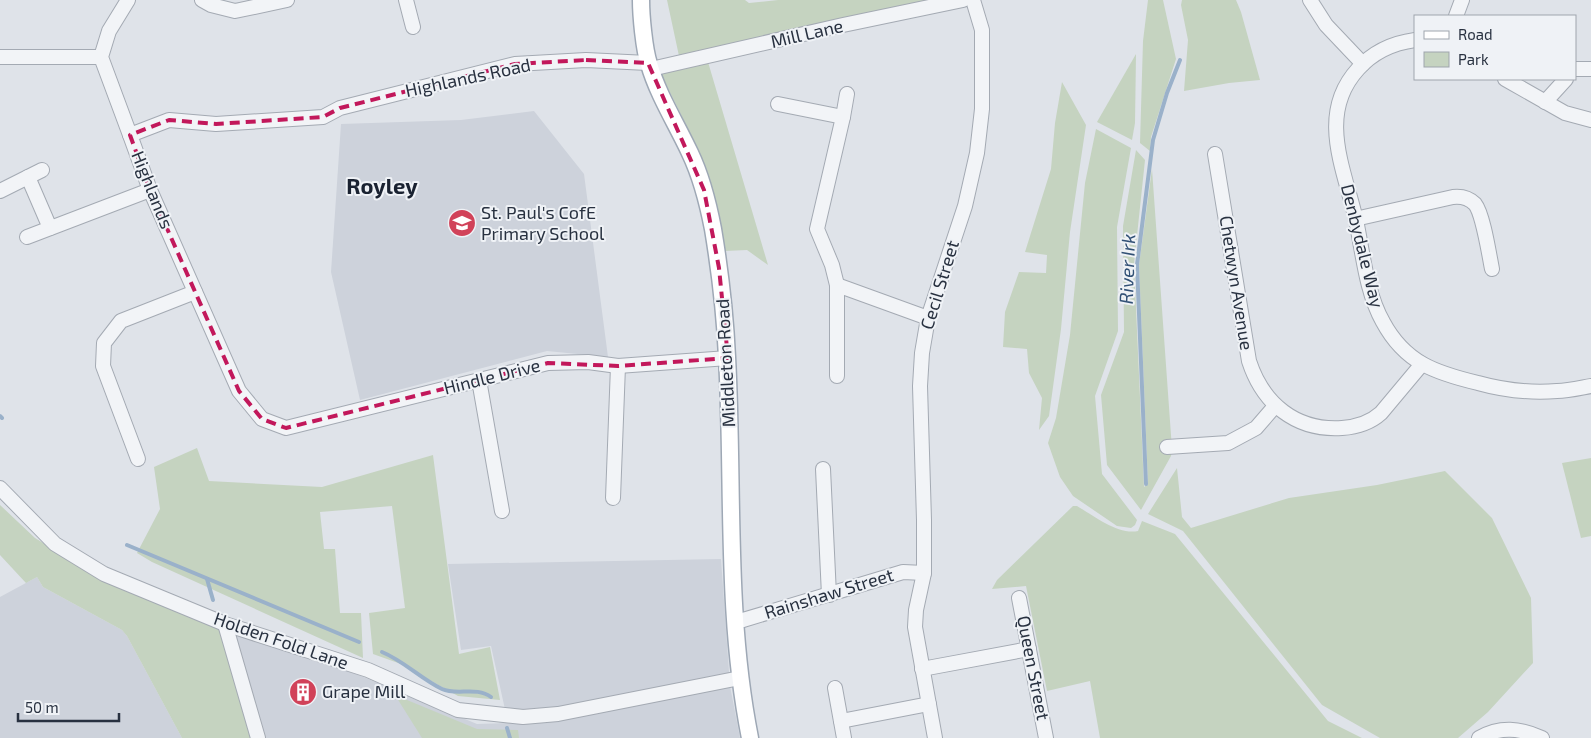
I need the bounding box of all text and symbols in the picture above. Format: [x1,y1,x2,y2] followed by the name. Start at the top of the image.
[768,14,845,52] street label: Mill Lane
[1414,15,1576,80] legend
[1458,25,1493,43] text: Road
[1458,50,1489,68] text: Park
[403,53,532,101] street label: Highlands Road
[127,147,179,232] street label: Highlands
[346,172,418,199] district label: Royley
[1337,182,1389,310] street label: Denbydale Way
[481,201,605,244] place label: St. Paul's CofE Primary School
[447,208,477,238] school or university icon: St. Paul's CofE Primary School
[1215,214,1258,352] street label: Chetwyn Avenue
[1114,233,1139,305] water label: River Irk
[915,237,963,332] street label: Cecil Street
[711,298,739,428] street label: Middleton Road
[441,353,542,399] street label: Hindle Drive
[761,563,896,623] street label: Rainshaw Street
[211,607,351,673] street label: Holden Fold Lane
[1013,614,1055,722] street label: Queen Street
[288,677,318,707] building icon: Grape Mill
[322,680,406,702] place label: Grape Mill
[18,690,119,722] scale bar
[25,698,59,716] text: 50 m

